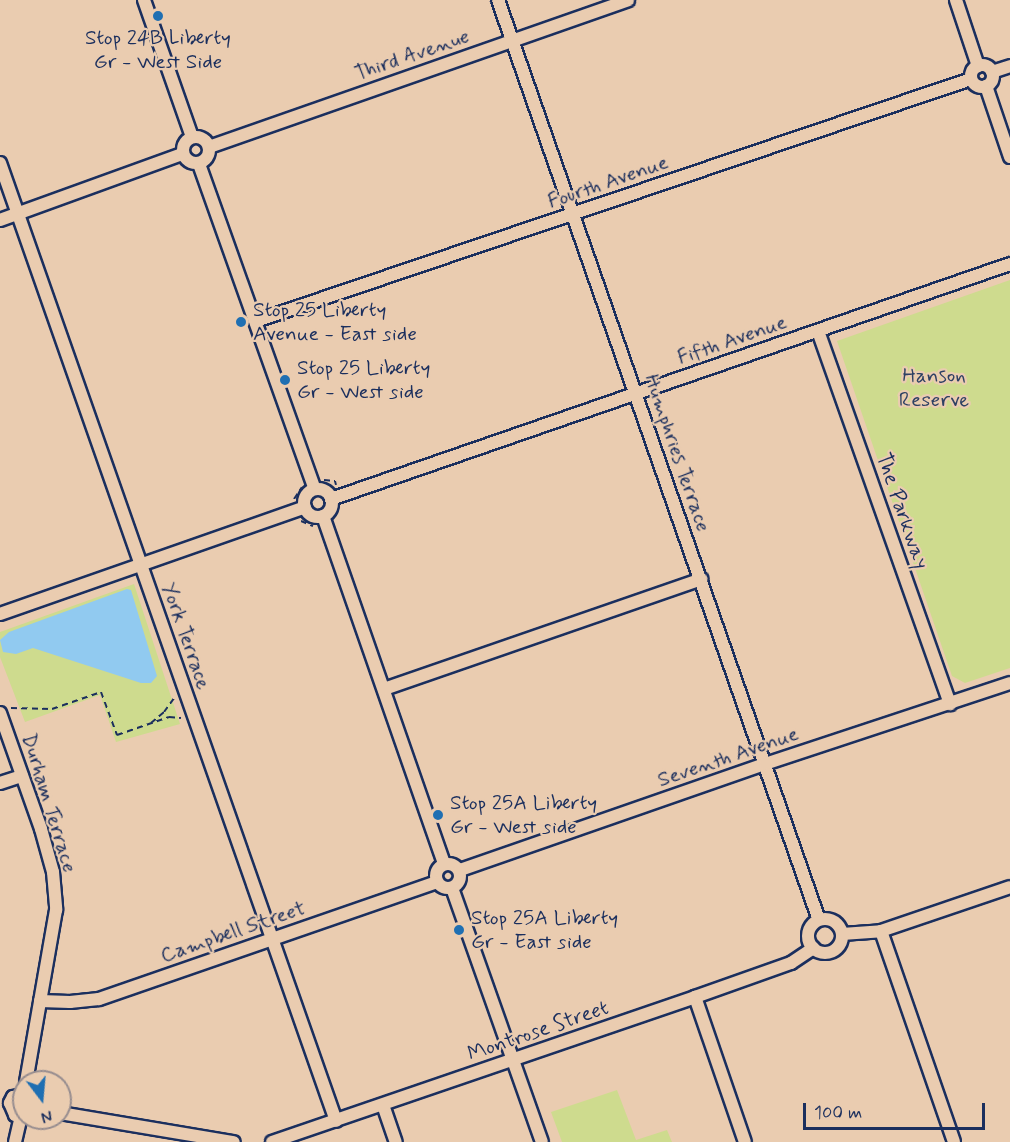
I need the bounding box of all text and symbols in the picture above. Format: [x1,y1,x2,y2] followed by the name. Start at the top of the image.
[151,9,165,23] marker: Stop 24B Liberty Gr - West Side
[353,24,471,86] street label: Third Avenue
[84,25,232,75] place label: Stop 24B Liberty Gr - West Side
[544,150,672,214] street label: Fourth Avenue
[253,297,417,347] place label: Stop 25 Liberty Avenue - East side
[674,310,790,370] street label: Fifth Avenue
[234,315,248,329] marker: Stop 25 Liberty Avenue - East side
[297,355,430,405] place label: Stop 25 Liberty Gr - West side
[899,363,969,413] park label: Hanson Reserve
[638,371,716,535] street label: Humphries Terrace
[278,373,292,387] marker: Stop 25 Liberty Gr - West side
[871,453,933,569] street label: The Parkway
[156,579,216,693] street label: York Terrace
[654,721,802,793] street label: Seventh Avenue
[16,732,82,874] street label: Durham Terrace
[450,790,597,840] place label: Stop 25A Liberty Gr - West side
[431,808,445,822] marker: Stop 25A Liberty Gr - West side
[158,896,308,968] street label: Campbell Street
[471,905,618,955] place label: Stop 25A Liberty Gr - East side
[452,923,466,937] marker: Stop 25A Liberty Gr - East side
[462,995,614,1067] street label: Montrose Street
[12,1070,72,1130] north arrow
[806,1091,988,1129] scale bar
[814,1101,862,1125] text: 100 m
[39,1104,55,1127] text: N

